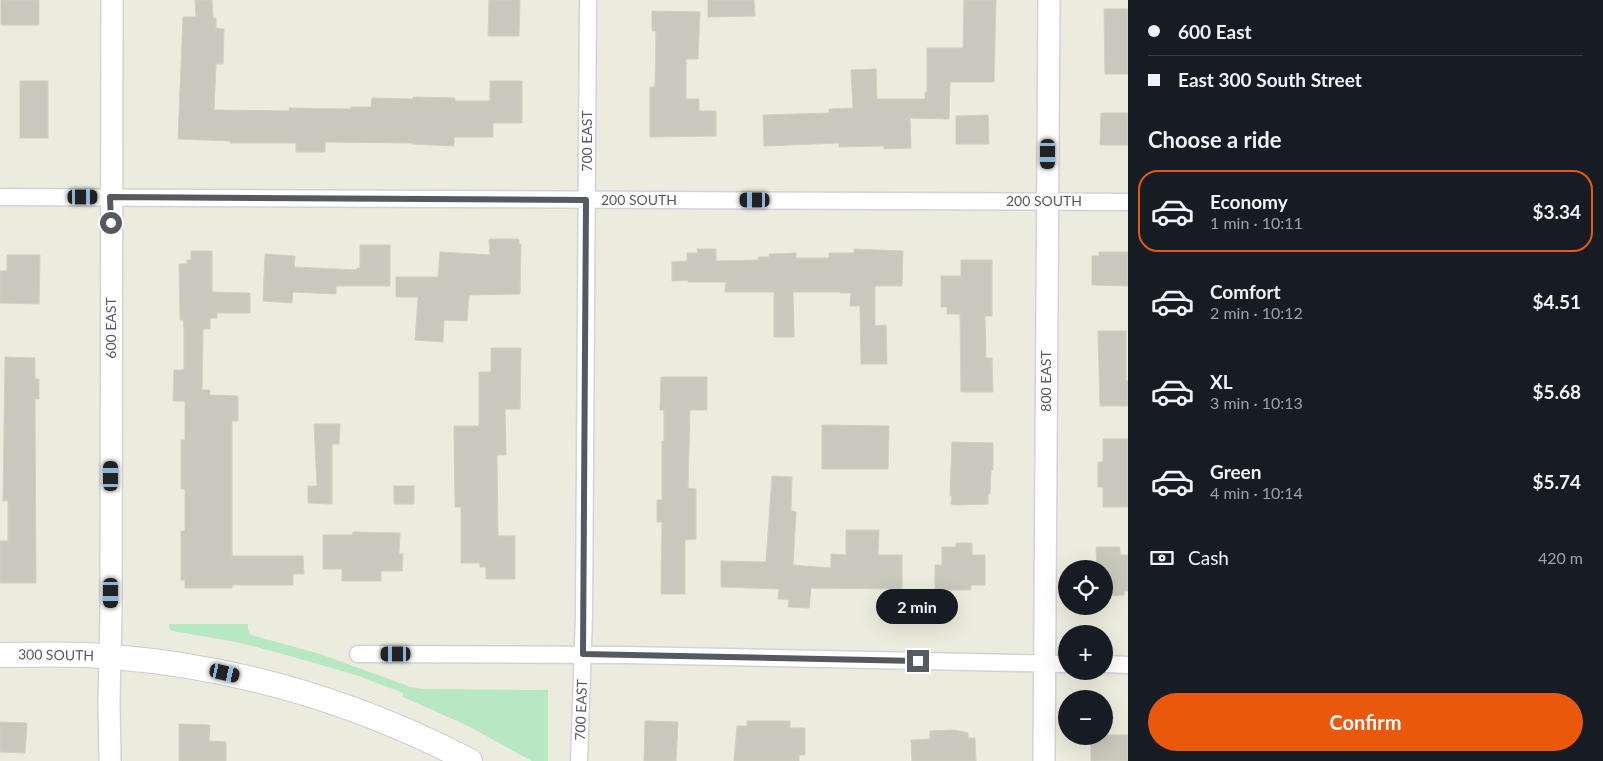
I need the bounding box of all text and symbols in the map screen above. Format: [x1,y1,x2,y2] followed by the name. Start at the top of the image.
[1178,20,1252,43] text: 600 East
[1178,68,1362,91] text: East 300 South Street
[578,110,595,172] street label: 700 EAST
[1148,126,1282,153] text: Choose a ride
[1040,139,1055,169] car
[1150,189,1195,234] icon: car
[68,190,98,205] car
[1210,190,1288,213] text: Economy
[601,191,677,208] street label: 200 SOUTH
[1006,192,1082,209] street label: 200 SOUTH
[740,193,770,208] car
[1532,200,1581,223] text: $3.34
[100,212,122,234] route start
[1210,213,1303,232] text: 1 min · 10:11
[1150,279,1195,324] icon: car
[1210,280,1281,303] text: Comfort
[1532,290,1581,313] text: $4.51
[102,297,119,359] street label: 600 EAST
[1210,303,1303,322] text: 2 min · 10:12
[1037,350,1054,412] street label: 800 EAST
[1150,369,1195,414] icon: car
[1210,370,1233,393] text: XL
[1532,380,1581,403] text: $5.68
[1210,393,1303,412] text: 3 min · 10:13
[1150,459,1195,504] icon: car
[1210,460,1261,483] text: Green
[103,461,118,491] car
[1532,470,1581,493] text: $5.74
[1210,483,1303,502] text: 4 min · 10:14
[1148,544,1176,572] icon: cash
[1188,546,1229,569] text: Cash
[1538,548,1583,567] text: 420 m
[1058,560,1113,745] map controls
[1058,560,1113,615] button: locate
[103,578,118,608] car
[877,588,959,624] callout: 2 min
[897,597,937,616] text: 2 min
[1058,625,1113,680] button: +
[18,645,94,664] street label: 300 SOUTH
[381,647,411,662] car
[907,650,929,672] route end
[208,662,241,684] car
[571,678,590,741] street label: 700 EAST
[1058,690,1113,745] button: −
[1148,693,1583,751] button: Confirm

